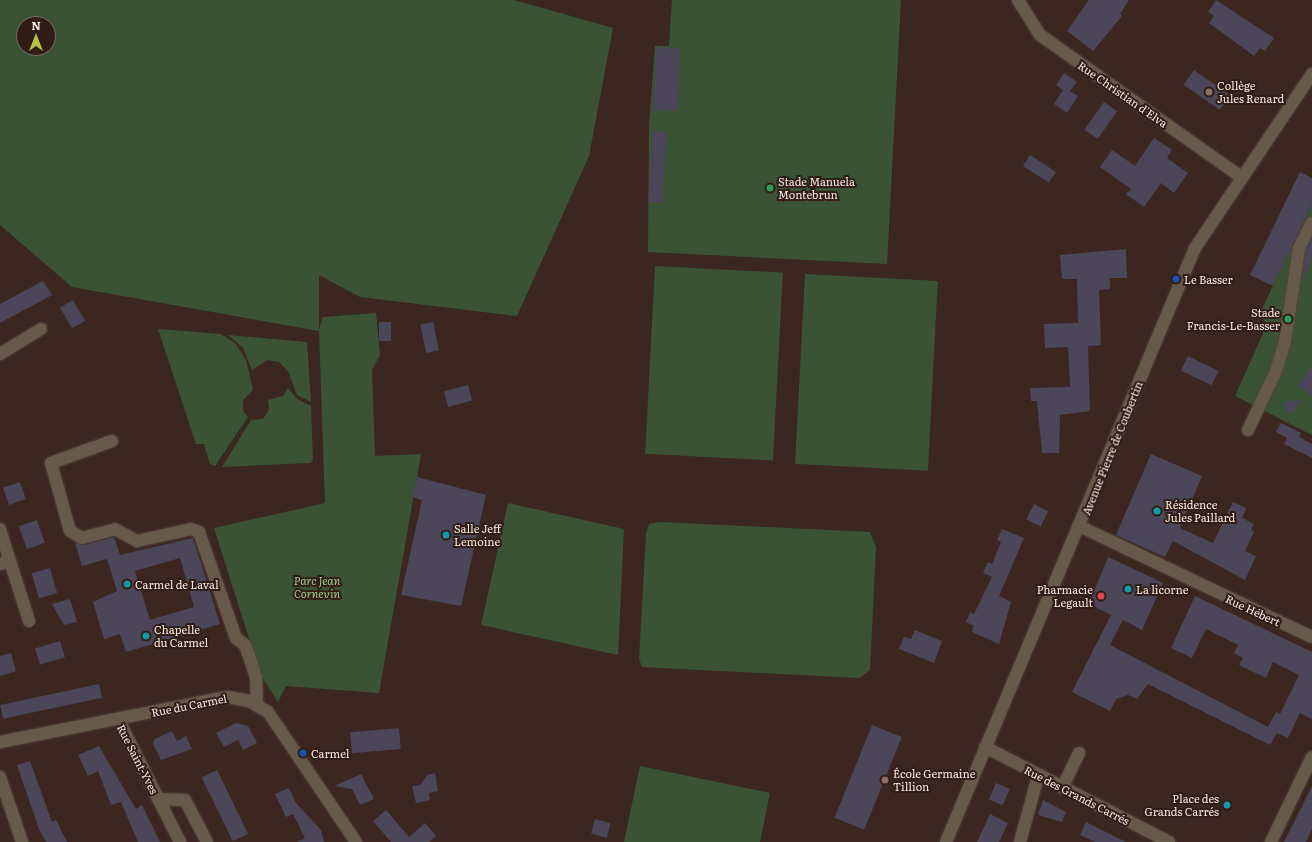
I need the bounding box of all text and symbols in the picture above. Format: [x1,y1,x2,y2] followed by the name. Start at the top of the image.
[16,16,56,56] north arrow
[31,17,41,33] text: N
[1076,58,1170,130] street label: Rue Christian d'Elva
[1217,79,1284,105] place label: Collège Jules Renard
[1204,87,1214,97] marker: Collège Jules Renard
[778,175,855,201] place label: Stade Manuela Montebrun
[765,183,775,193] marker: Stade Manuela Montebrun
[1184,272,1233,286] place label: Le Basser
[1171,274,1181,284] marker: Le Basser
[1187,306,1280,332] place label: Stade Francis-Le-Basser
[1283,314,1293,324] marker: Stade Francis-Le-Basser
[1079,379,1145,517] street label: Avenue Pierre de Coubertin
[1165,498,1235,524] place label: Résidence Jules Paillard
[1152,506,1162,516] marker: Résidence Jules Paillard
[454,522,501,548] place label: Salle Jeff Lemoine
[441,530,451,540] marker: Salle Jeff Lemoine
[294,574,340,600] park label: Parc Jean Cornevin
[135,577,219,591] place label: Carmel de Laval
[122,579,132,589] marker: Carmel de Laval
[1136,582,1188,596] place label: La licorne
[1037,583,1093,609] place label: Pharmacie Legault
[1123,584,1133,594] marker: La licorne
[1096,591,1106,601] marker: Pharmacie Legault
[1224,592,1282,628] street label: Rue Hébert
[154,623,208,649] place label: Chapelle du Carmel
[141,631,151,641] marker: Chapelle du Carmel
[150,691,228,719] street label: Rue du Carmel
[115,722,161,796] street label: Rue Saint-Yves
[311,746,349,760] place label: Carmel
[298,748,308,758] marker: Carmel
[1022,763,1132,827] street label: Rue des Grands Carrés
[893,767,975,793] place label: École Germaine Tillion
[880,775,890,785] marker: École Germaine Tillion
[1144,792,1219,818] place label: Place des Grands Carrés
[1222,800,1232,810] marker: Place des Grands Carrés

